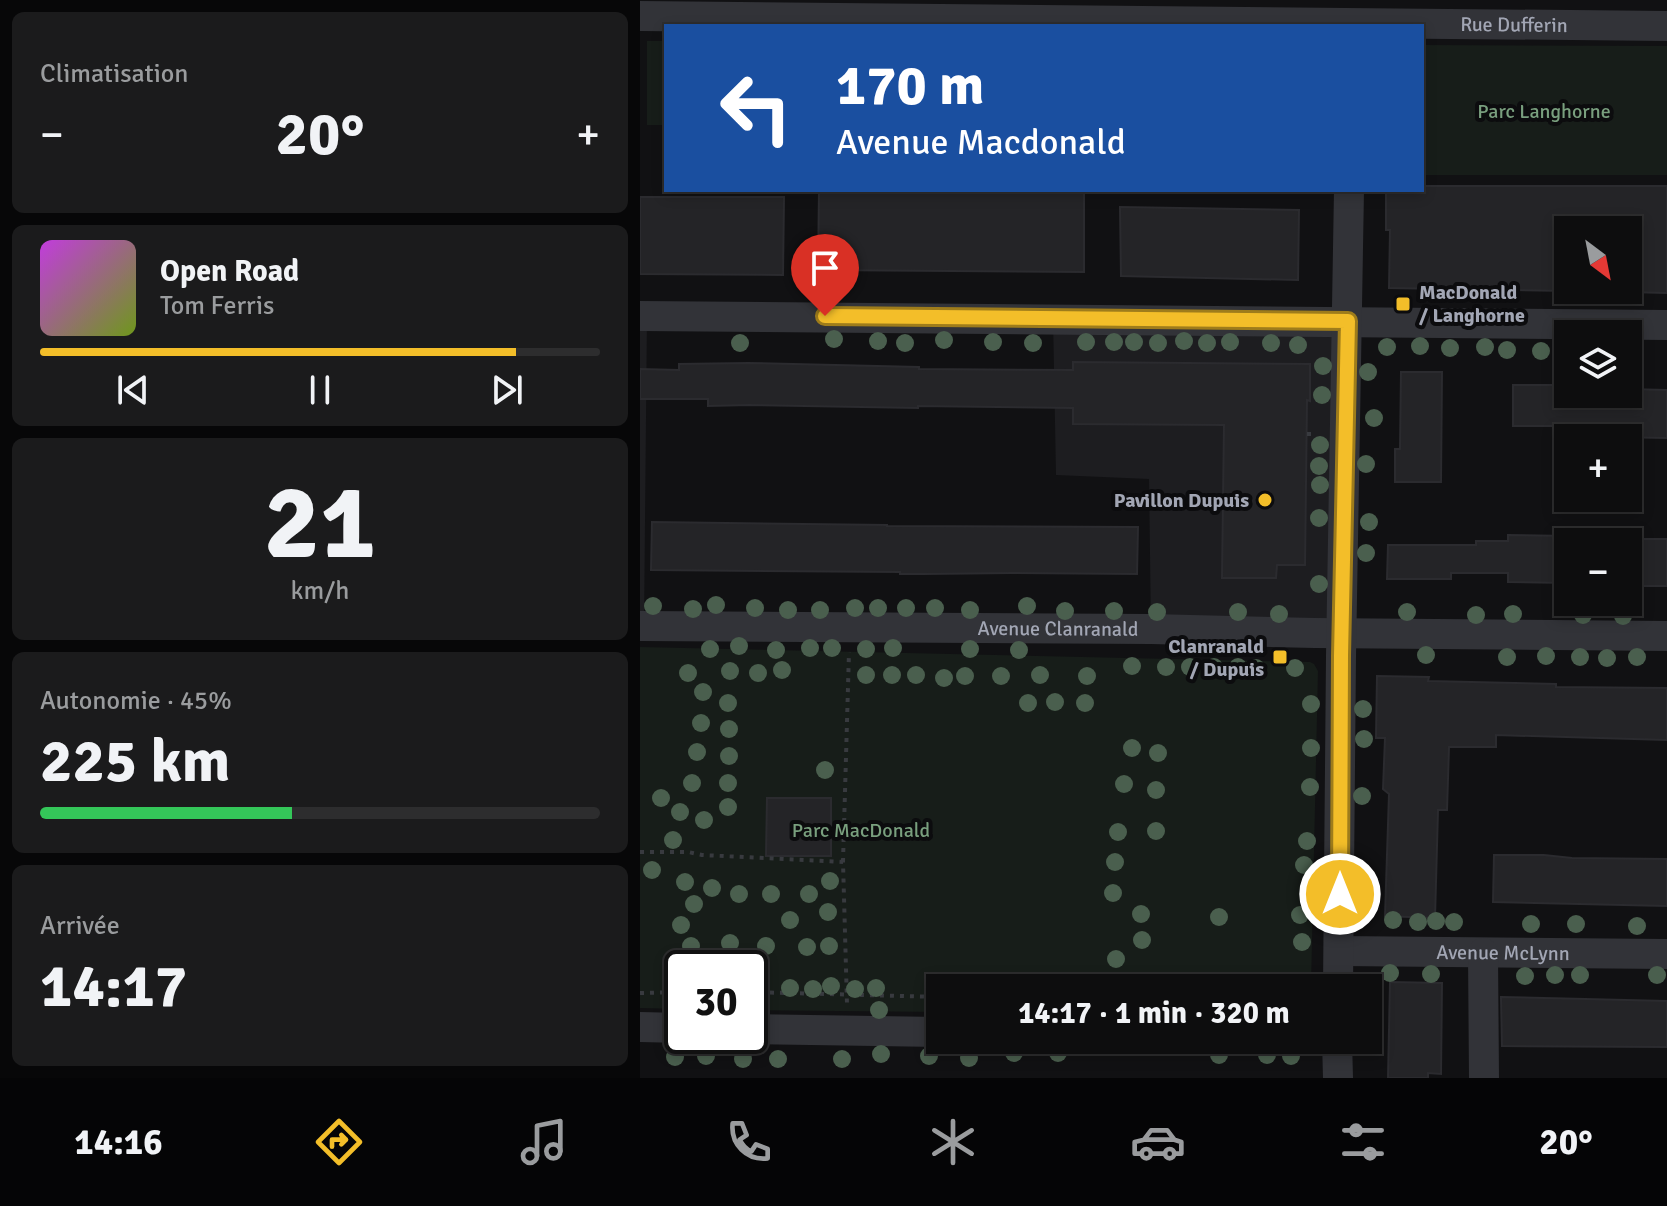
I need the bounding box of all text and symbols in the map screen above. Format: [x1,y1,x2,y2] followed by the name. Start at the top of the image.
[1460,11,1568,38] street label: Rue Dufferin
[836,51,984,120] text: 170 m
[704,56,808,160] icon: left
[40,58,189,90] text: Climatisation
[276,98,364,172] text: 20°
[1477,99,1611,124] park label: Parc Langhorne
[40,108,64,162] text: −
[576,108,600,162] text: +
[836,120,1126,165] text: Avenue Macdonald
[1554,216,1642,304] north arrow
[1554,216,1642,616] map controls
[791,234,859,316] pin
[803,246,847,290] icon: arrive
[160,253,299,290] text: Open Road
[1419,280,1525,328] place label: MacDonald / Langhorne
[160,290,274,322] text: Tom Ferris
[1394,295,1412,313] marker: MacDonald / Langhorne
[1554,320,1642,408] button: layers
[111,368,155,412] icon: previous
[298,368,342,412] icon: pause
[485,368,529,412] icon: next
[1554,424,1642,512] button: +
[264,459,376,587] text: 21
[1114,488,1249,513] place label: Pavillon Dupuis
[1256,491,1274,509] marker: Pavillon Dupuis
[1554,528,1642,616] button: −
[291,575,349,607] text: km/h
[978,615,1138,641] street label: Avenue Clanranald
[1168,634,1264,682] place label: Clanranald / Dupuis
[1271,648,1289,666] marker: Clanranald / Dupuis
[40,685,232,717] text: Autonomie · 45%
[40,725,230,799] text: 225 km
[792,818,930,843] park label: Parc MacDonald
[1298,852,1382,936] position arrow
[40,910,120,942] text: Arrivée
[1436,939,1570,966] street label: Avenue McLynn
[40,950,187,1024] text: 14:17
[664,950,768,1054] speed limit sign: 30
[1018,995,1290,1032] text: 14:17 · 1 min · 320 m
[311,1114,367,1170] icon: directions
[516,1114,572,1170] icon: music
[721,1114,777,1170] icon: phone
[925,1114,981,1170] icon: climate
[1130,1114,1186,1170] icon: car
[1335,1114,1391,1170] icon: filters
[74,1120,163,1165] text: 14:16
[1539,1120,1593,1165] text: 20°

